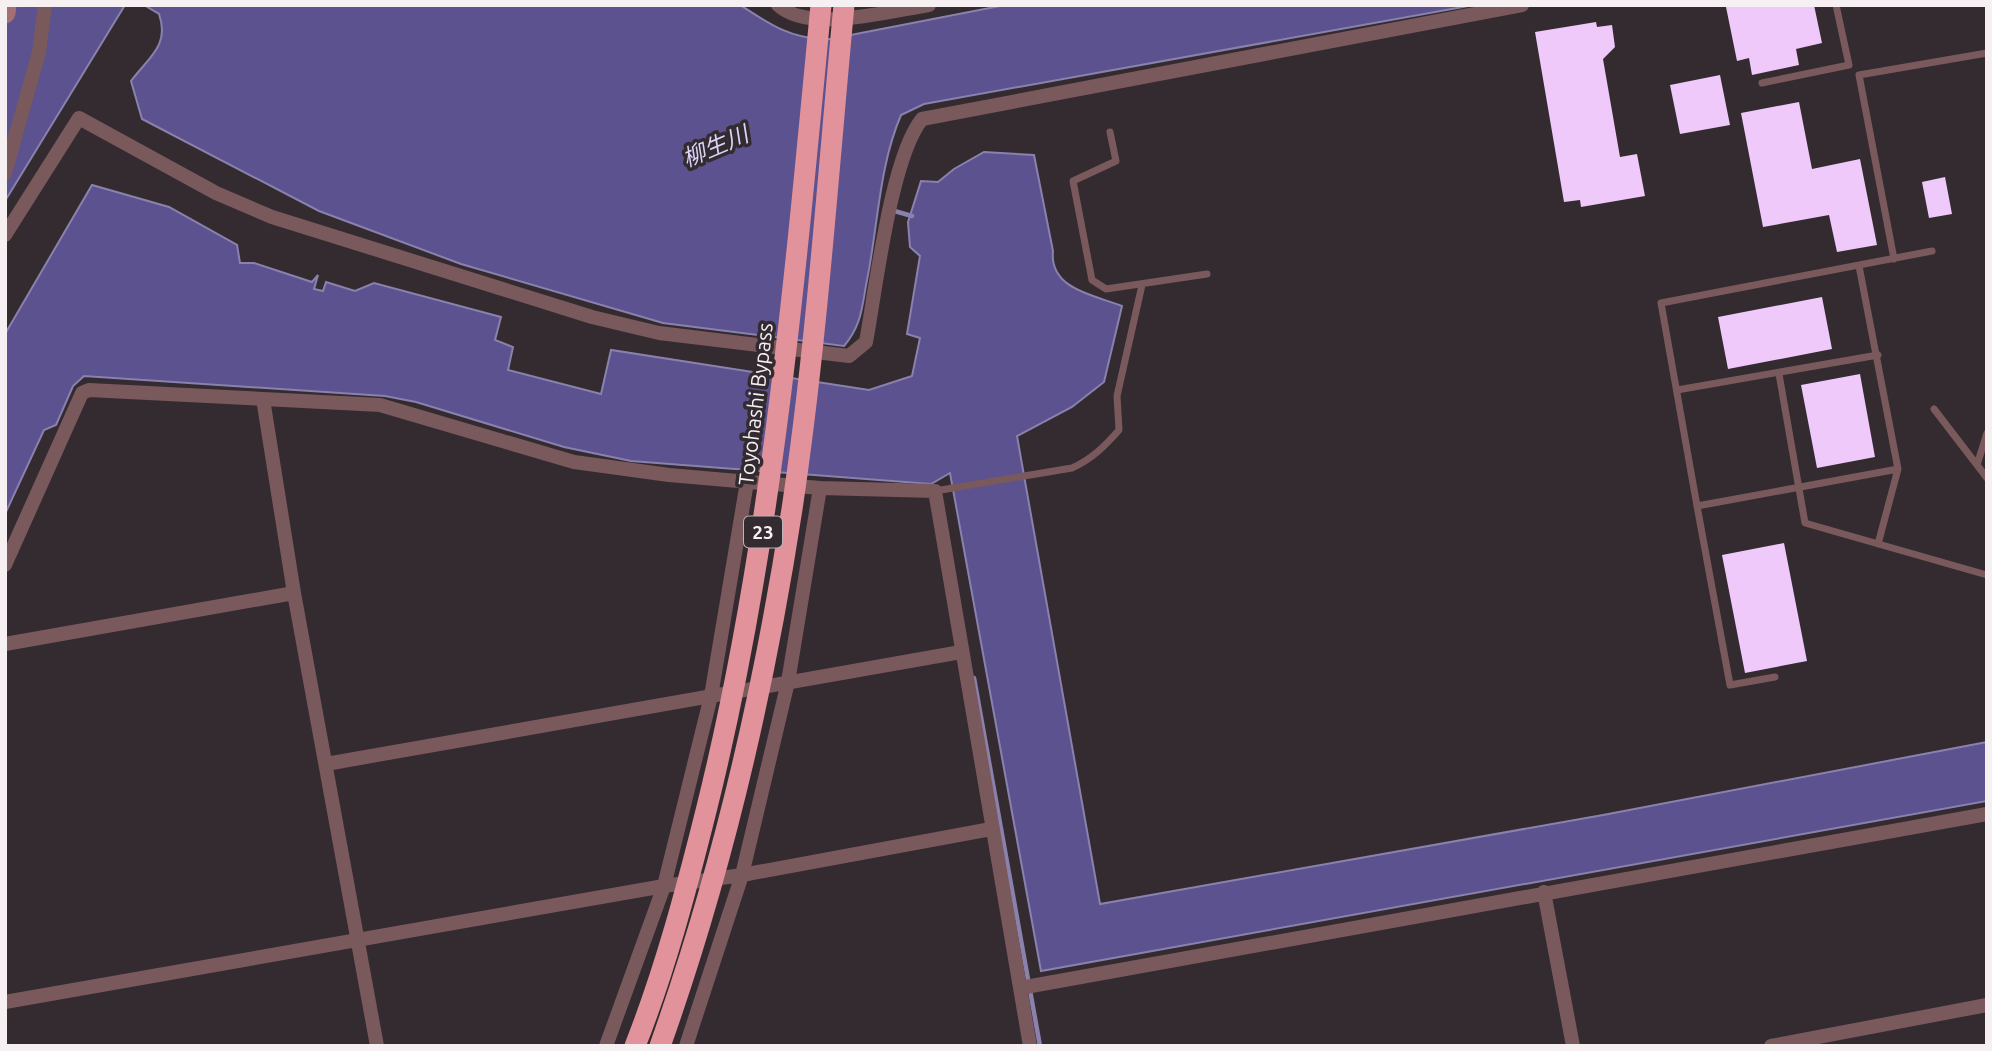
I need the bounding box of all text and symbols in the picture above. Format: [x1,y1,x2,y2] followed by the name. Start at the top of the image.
[678,120,754,171] water label: 柳生川
[733,321,777,487] street label: Toyohashi Bypass
[744,516,782,548] road number: 23

